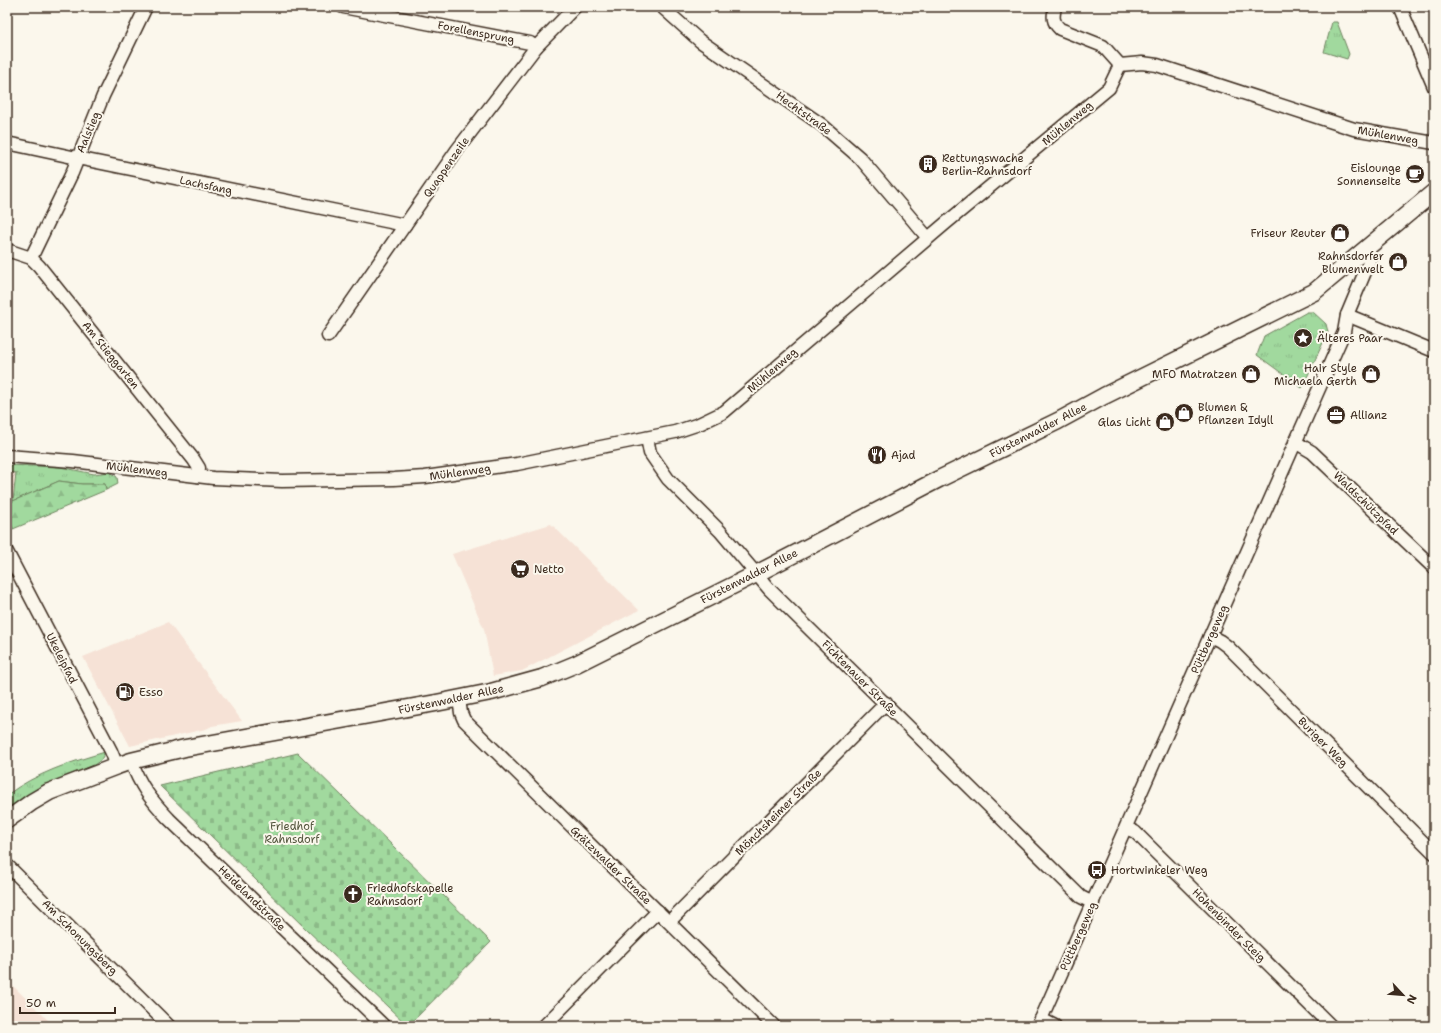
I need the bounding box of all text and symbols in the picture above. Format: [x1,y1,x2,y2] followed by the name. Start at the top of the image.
[436,18,516,47] street label: Forellensprung
[773,88,835,139] street label: Hechtstraße
[1039,98,1096,149] street label: Mühlenweg
[73,109,104,155] street label: Aalstieg
[1356,123,1420,148] street label: Mühlenweg
[420,134,473,201] street label: Quappenzeile
[942,151,1033,179] place label: Rettungswache Berlin-Rahnsdorf
[917,153,939,175] building icon: Rettungswache Berlin-Rahnsdorf
[1337,161,1401,189] place label: Eislounge Sonnenseite
[1404,163,1426,185] cafe icon: Eislounge Sonnenseite
[178,173,234,198] street label: Lachsfang
[1329,222,1351,244] shop icon: Friseur Reuter
[1251,226,1326,241] place label: Friseur Reuter
[1318,249,1384,277] place label: Rahnsdorfer Blumenwelt
[1387,251,1409,273] shop icon: Rahnsdorfer Blumenwelt
[79,318,143,393] street label: Am Stieggarten
[1292,327,1314,349] place icon: Älteres Paar
[1317,331,1383,346] place label: Älteres Paar
[744,344,801,396] street label: Mühlenweg
[1274,361,1357,389] place label: Hair Style Michaela Gerth
[1240,363,1262,385] shop icon: MFO Matratzen
[1360,363,1382,385] shop icon: Hair Style Michaela Gerth
[1152,367,1237,382] place label: MFO Matratzen
[987,399,1089,462] street label: Fürstenwalder Allee
[1198,400,1274,428] place label: Blumen & Pflanzen Idyll
[1173,402,1195,424] shop icon: Blumen & Pflanzen Idyll
[1325,404,1347,426] office icon: Allianz
[1350,408,1387,423] place label: Allianz
[1154,411,1176,433] shop icon: Glas Licht
[1098,415,1151,430] place label: Glas Licht
[866,444,888,466] restaurant icon: Ajad
[891,448,916,463] place label: Ajad
[105,458,169,481] street label: Mühlenweg
[428,461,492,484] street label: Mühlenweg
[1330,468,1401,538] street label: Waldschützpfad
[698,545,800,608] street label: Fürstenwalder Allee
[509,558,531,580] supermarket icon: Netto
[534,562,564,577] place label: Netto
[1188,602,1231,676] street label: Püttbergeweg
[42,630,81,686] street label: Ukeleipfad
[818,637,901,720] street label: Fichtenauer Straße
[114,681,136,703] fuel station icon: Esso
[397,681,505,718] street label: Fürstenwalder Allee
[139,685,163,700] place label: Esso
[1294,714,1351,771] street label: Buriger Weg
[732,766,825,859] street label: Mönchsheimer Straße
[264,819,321,847] park label: Friedhof Rahnsdorf
[567,823,654,908] street label: Grätzwalder Straße
[1086,859,1108,881] bus stop icon: Hortwinkeler Weg
[215,862,289,934] street label: Heidelandstraße
[1111,863,1208,878] place label: Hortwinkeler Weg
[367,881,454,909] place label: Friedhofskapelle Rahnsdorf
[342,883,364,905] church icon: Friedhofskapelle Rahnsdorf
[1189,885,1269,966] street label: Hohenbinder Steig
[39,896,121,979] street label: Am Schonungsberg
[1057,899,1100,973] street label: Püttbergeweg
[1383,975,1423,1015] north arrow
[20,989,115,1015] scale bar
[1403,992,1420,1007] text: N
[26,995,56,1011] text: 50 m

